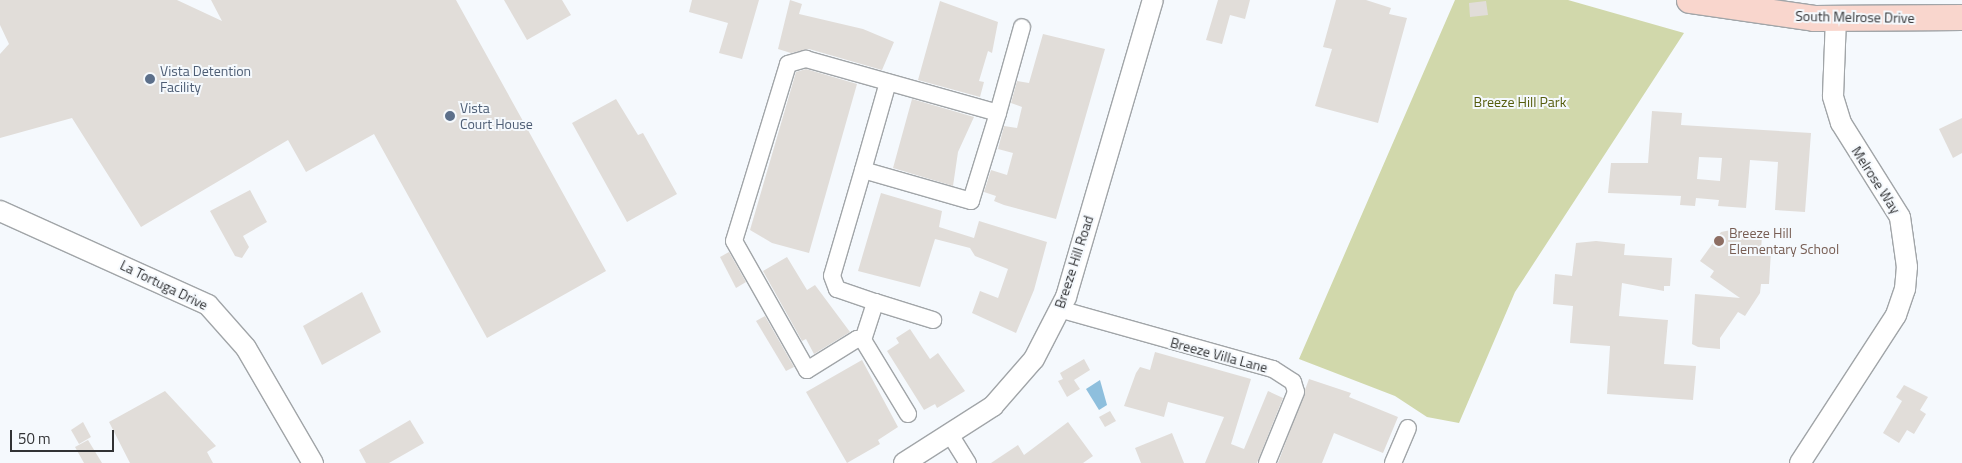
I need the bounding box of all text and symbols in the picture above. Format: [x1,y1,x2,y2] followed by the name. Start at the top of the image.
[1795,8,1915,26] street label: South Melrose Drive
[160,63,251,95] place label: Vista Detention Facility
[144,73,156,85] marker: Vista Detention Facility
[1474,94,1566,110] park label: Breeze Hill Park
[460,100,533,132] place label: Vista Court House
[444,110,456,122] marker: Vista Court House
[1848,143,1904,217] street label: Melrose Way
[1051,214,1097,310] street label: Breeze Hill Road
[1729,225,1839,258] place label: Breeze Hill Elementary School
[1713,235,1725,247] marker: Breeze Hill Elementary School
[117,257,211,313] street label: La Tortuga Drive
[1169,334,1269,376] street label: Breeze Villa Lane
[12,420,116,452] scale bar
[18,427,51,450] text: 50 m

